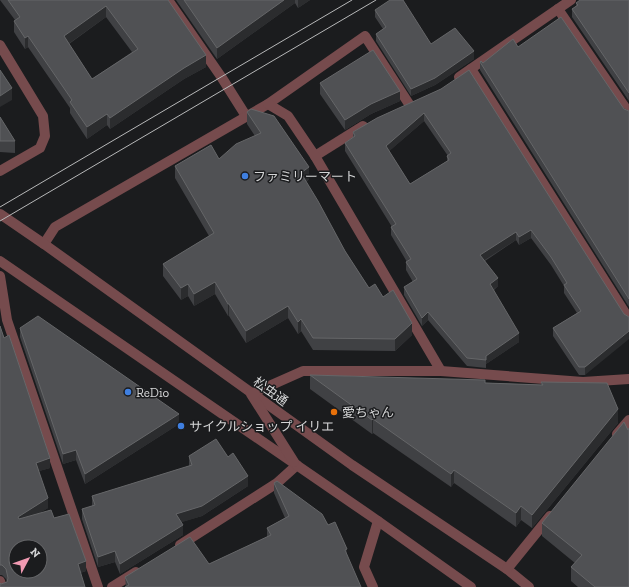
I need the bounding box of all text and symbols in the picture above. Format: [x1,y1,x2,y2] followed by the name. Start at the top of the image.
[253,169,357,184] place label: ファミリーマート
[240,171,250,181] marker: ファミリーマート
[251,374,291,409] street label: 松虫通
[136,385,170,400] place label: ReDio
[123,387,133,397] marker: ReDio
[342,405,394,420] place label: 愛ちゃん
[329,407,339,417] marker: 愛ちゃん
[189,419,334,434] place label: サイクルショップ イリエ
[176,421,186,431] marker: サイクルショップ イリエ
[8,539,48,579] north arrow
[28,545,43,561] text: N

